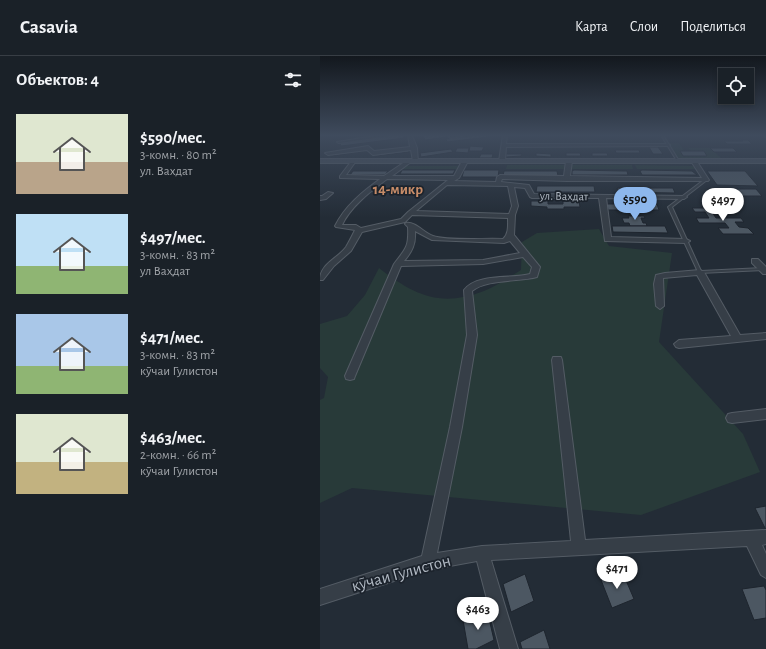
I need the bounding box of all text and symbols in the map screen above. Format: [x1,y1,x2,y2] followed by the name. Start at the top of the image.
[20,18,78,37] text: Casavia
[575,20,608,34] text: Карта
[630,20,658,34] text: Слои
[680,20,746,34] text: Поделиться
[718,68,754,104] map controls
[718,68,754,104] button: locate
[282,69,304,91] icon: filters
[16,71,99,88] text: Объектов: 4
[140,129,206,146] text: $590/мес.
[48,130,96,178] icon: home
[140,149,216,162] text: 3-комн. · 80 m²
[140,165,193,178] text: ул. Вахдат
[373,182,423,197] district label: 14-микр
[611,187,659,221] pin: $590
[699,188,747,222] pin: $497
[539,190,589,203] street label: ул. Вахдат
[623,193,647,206] text: $590
[711,194,735,207] text: $497
[140,229,206,246] text: $497/мес.
[48,230,96,278] icon: home
[140,249,215,262] text: 3-комн. · 83 m²
[140,265,190,278] text: ул Ваҳдат
[140,329,204,346] text: $471/мес.
[48,330,96,378] icon: home
[140,349,215,362] text: 3-комн. · 83 m²
[140,365,218,378] text: кӯчаи Гулистон
[140,429,206,446] text: $463/мес.
[48,430,96,478] icon: home
[140,449,216,462] text: 2-комн. · 66 m²
[140,465,218,478] text: кӯчаи Гулистон
[350,552,453,595] street label: кӯчаи Гулистон
[593,556,641,590] pin: $471
[606,562,628,575] text: $471
[454,597,502,631] pin: $463
[466,603,490,616] text: $463

